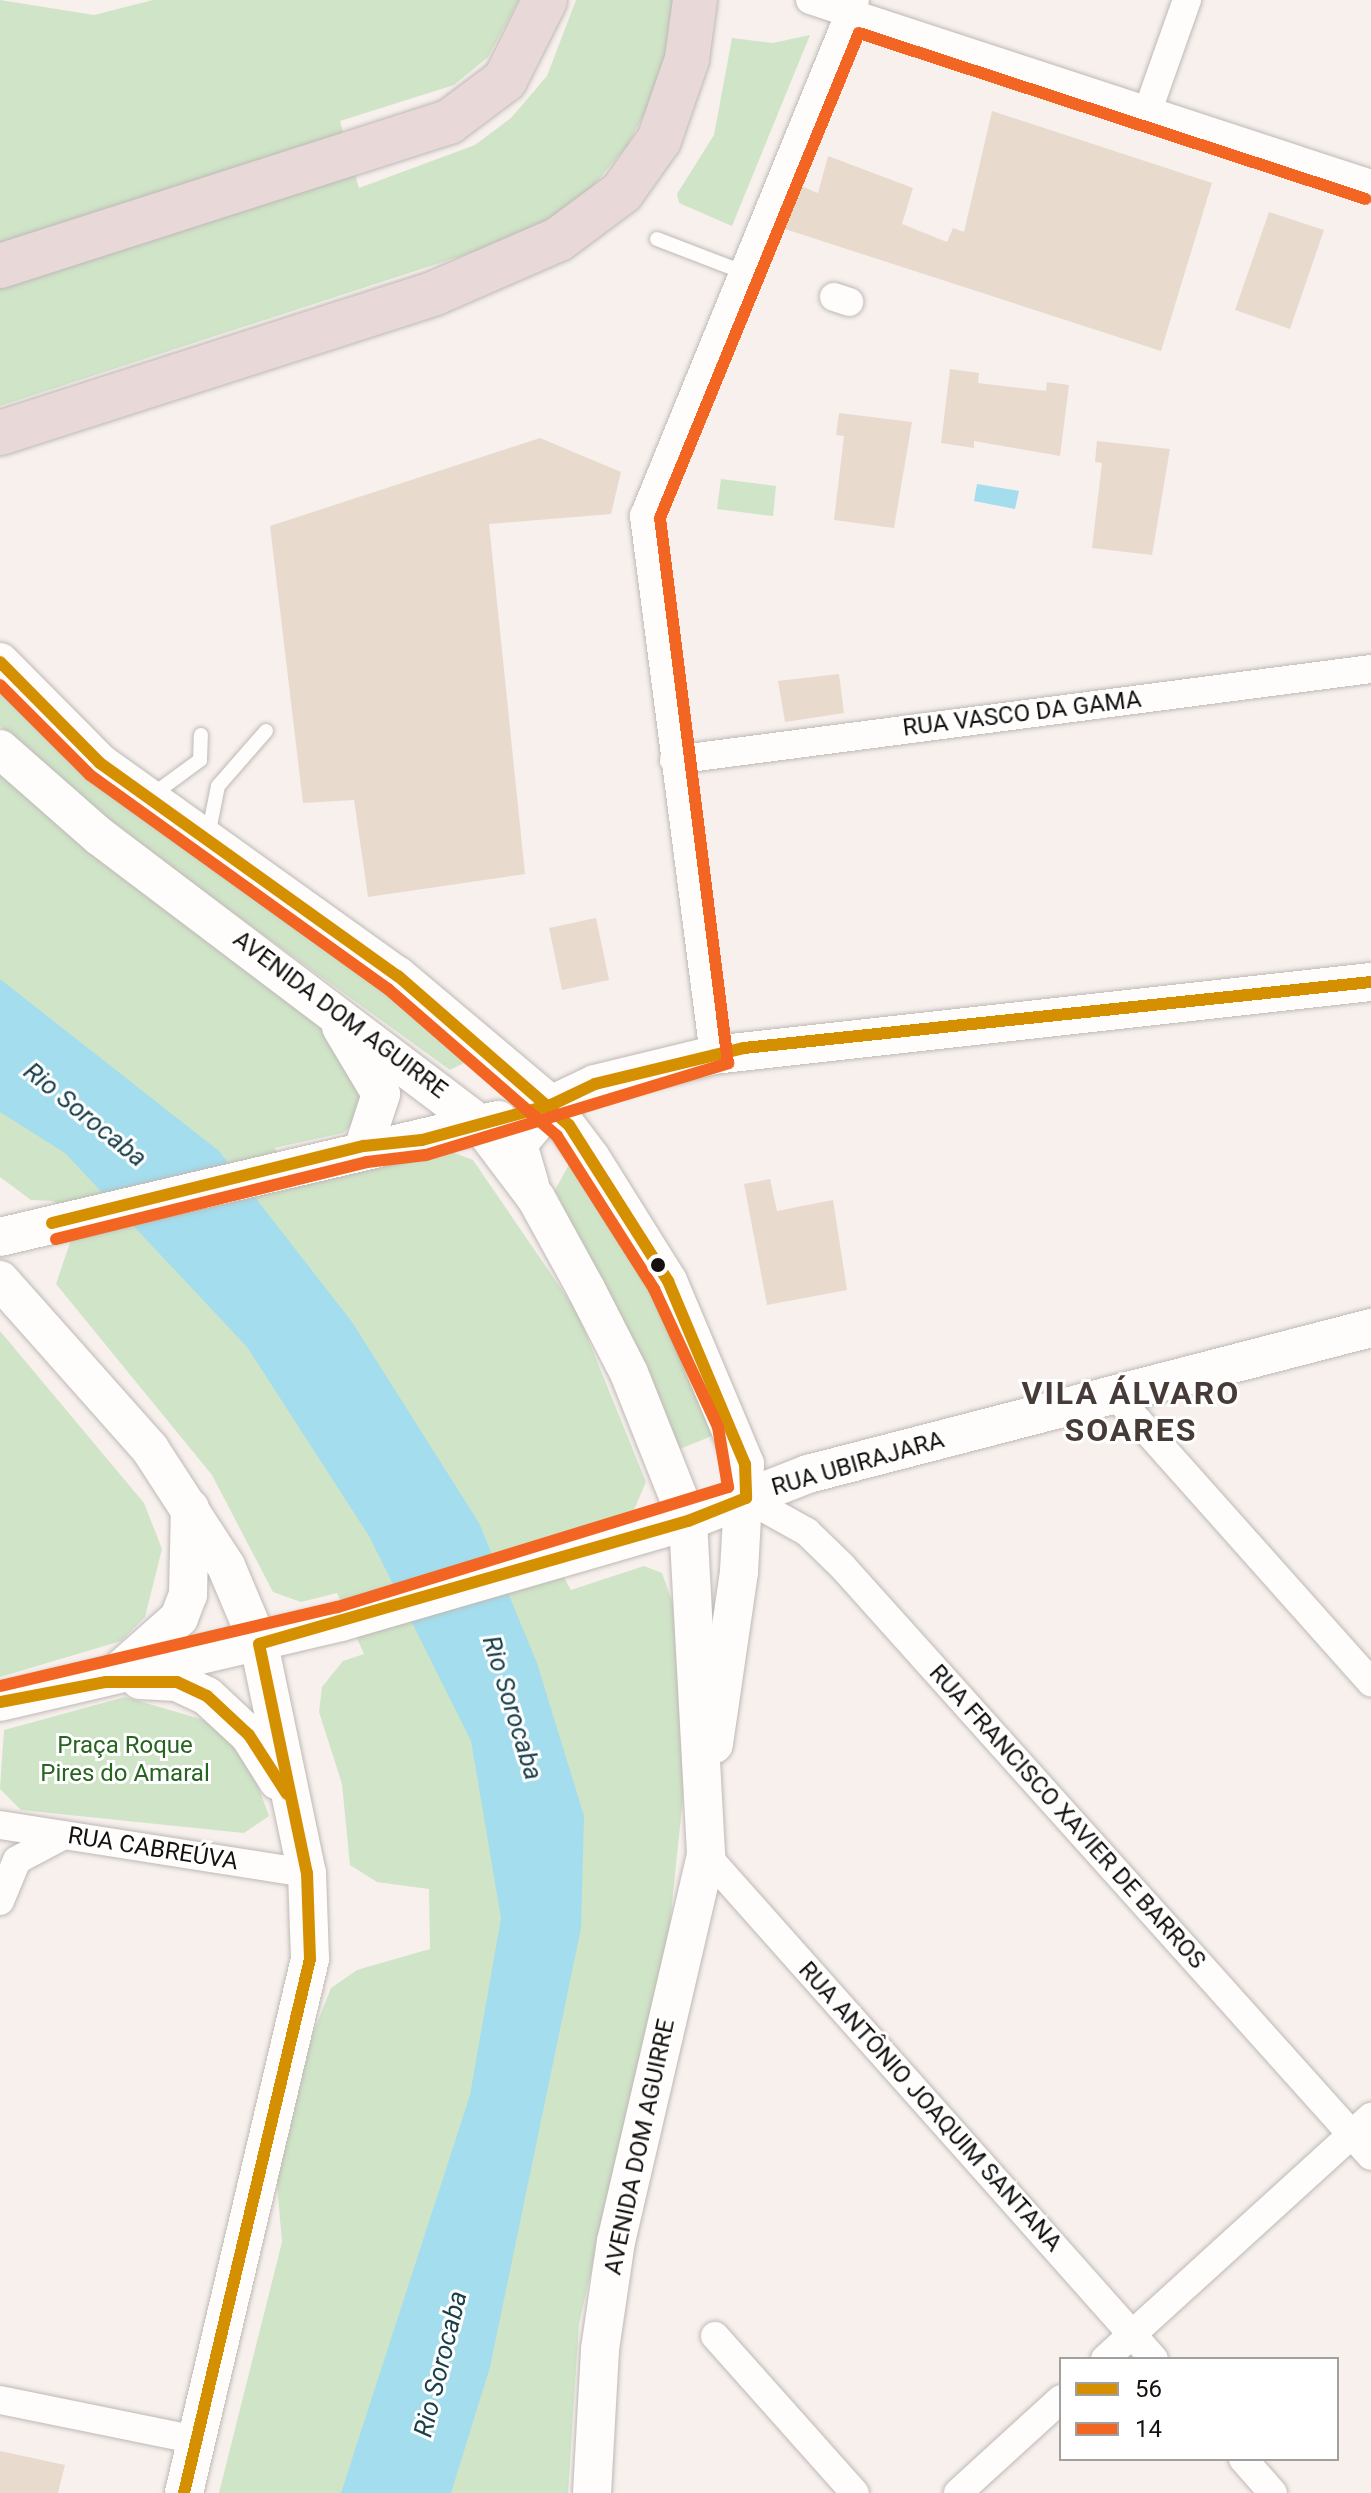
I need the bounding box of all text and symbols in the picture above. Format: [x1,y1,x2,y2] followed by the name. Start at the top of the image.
[901,685,1143,743] street label: RUA VASCO DA GAMA
[227,925,453,1105] street label: AVENIDA DOM AGUIRRE
[17,1056,153,1174] water label: Rio Sorocaba
[650,1257,666,1273] unlabelled marker
[1022,1375,1240,1450] district label: VILA ÁLVARO SOARES
[768,1426,948,1502] street label: RUA UBIRAJARA
[475,1632,549,1784] water label: Rio Sorocaba
[923,1659,1211,1975] street label: RUA FRANCISCO XAVIER DE BARROS
[40,1732,210,1788] park label: Praça Roque Pires do Amaral
[66,1821,240,1877] street label: RUA CABREÚVA
[792,1956,1068,2258] street label: RUA ANTÔNIO JOAQUIM SANTANA
[599,2017,681,2277] street label: AVENIDA DOM AGUIRRE
[408,2288,474,2440] water label: Rio Sorocaba
[1059,2357,1339,2461] legend
[1135,2375,1162,2403] text: 56
[1135,2415,1162,2443] text: 14

